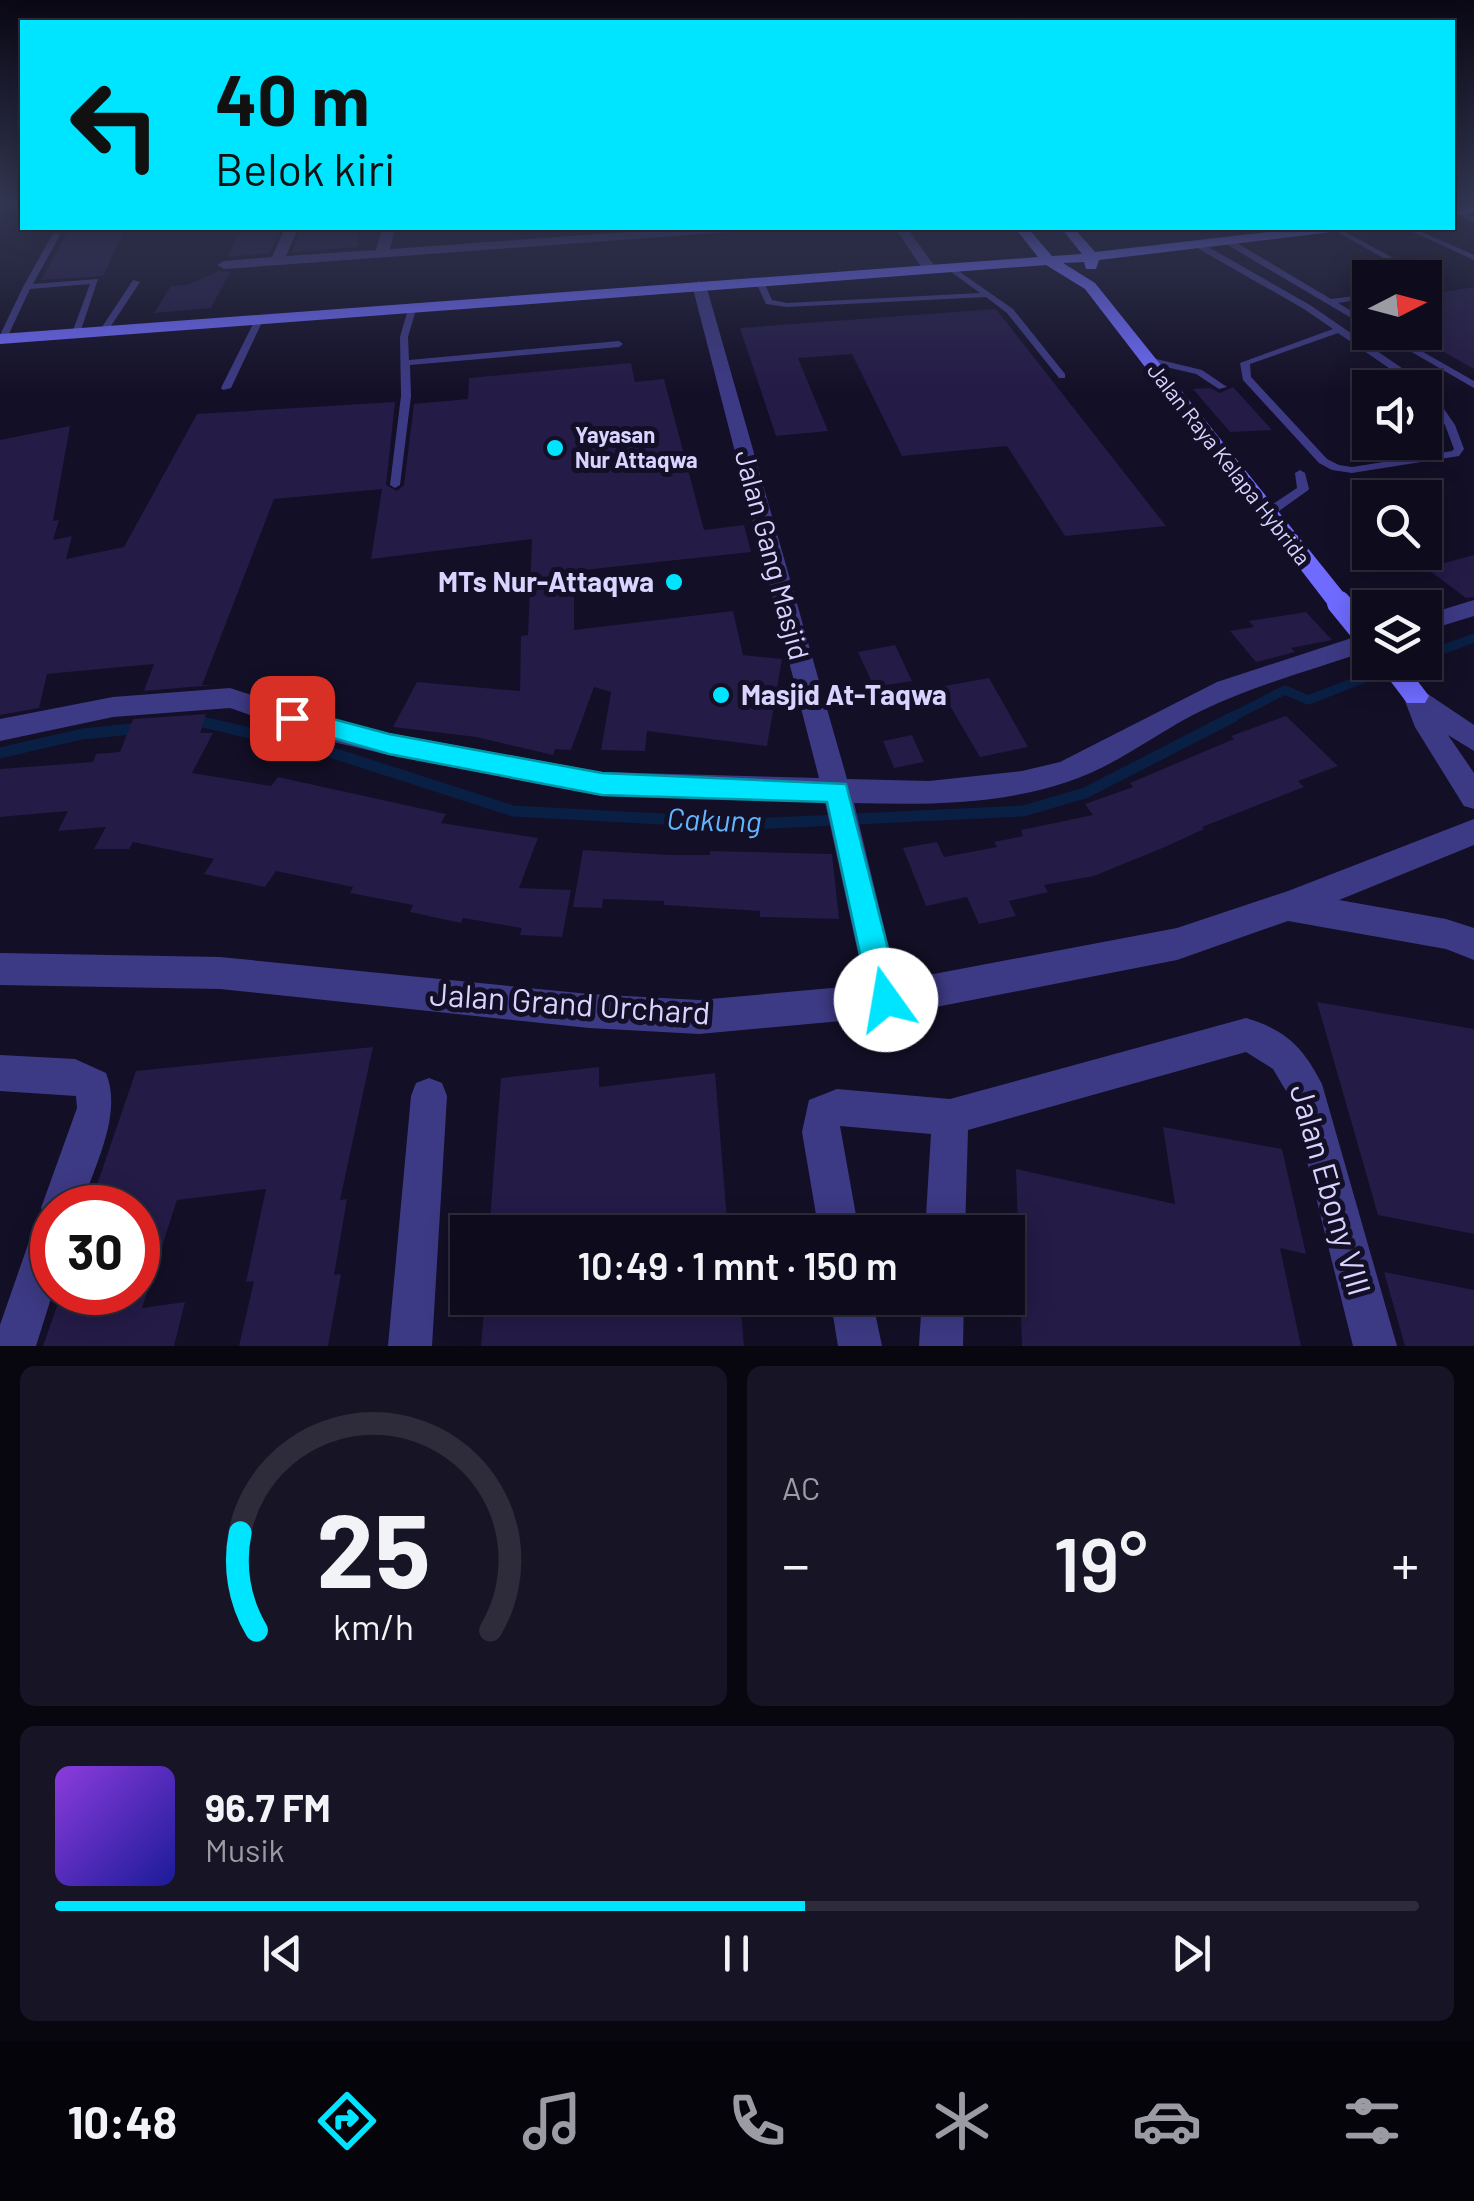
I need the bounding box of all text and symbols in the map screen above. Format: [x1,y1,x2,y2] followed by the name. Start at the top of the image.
[215,56,370,140] text: 40 m
[50,60,180,190] icon: left
[215,141,396,195] text: Belok kiri
[1352,260,1442,350] north arrow
[1352,260,1442,680] map controls
[1143,357,1317,569] street label: Jalan Raya Kelapa Hybrida
[1352,370,1442,460] button: sound
[575,421,698,472] place label: Yayasan Nur Attaqwa
[544,437,566,459] marker: Yayasan Nur Attaqwa
[729,446,817,663] street label: Jalan Gang Masjid
[1352,480,1442,570] button: search
[438,564,654,598] place label: MTs Nur-Attaqwa
[663,571,685,593] marker: MTs Nur-Attaqwa
[1352,590,1442,680] button: layers
[250,676,335,761] pin
[741,677,947,711] place label: Masjid At-Taqwa
[710,684,732,706] marker: Masjid At-Taqwa
[265,691,320,746] icon: arrive
[666,799,762,839] water label: Cakung
[834,948,938,1052] position arrow
[429,973,712,1031] street label: Jalan Grand Orchard
[1284,1079,1380,1299] street label: Jalan Ebony VIII
[30,1185,160,1315] speed limit sign: 30
[578,1242,897,1288] text: 10:49 · 1 mnt · 150 m
[782,1468,820,1506] text: AC
[316,1484,431,1609] text: 25
[1053,1517,1148,1607] text: 19°
[782,1530,810,1596] text: −
[1391,1530,1419,1596] text: +
[333,1604,414,1647] text: km/h
[205,1784,331,1830] text: 96.7 FM
[205,1830,285,1868] text: Musik
[255,1926,310,1981] icon: previous
[709,1926,764,1981] icon: pause
[1164,1926,1219,1981] icon: next
[312,2086,382,2156] icon: directions
[517,2086,587,2156] icon: music
[722,2086,792,2156] icon: phone
[927,2086,997,2156] icon: climate
[1132,2086,1202,2156] icon: car
[1337,2086,1407,2156] icon: filters
[67,2094,177,2148] text: 10:48

